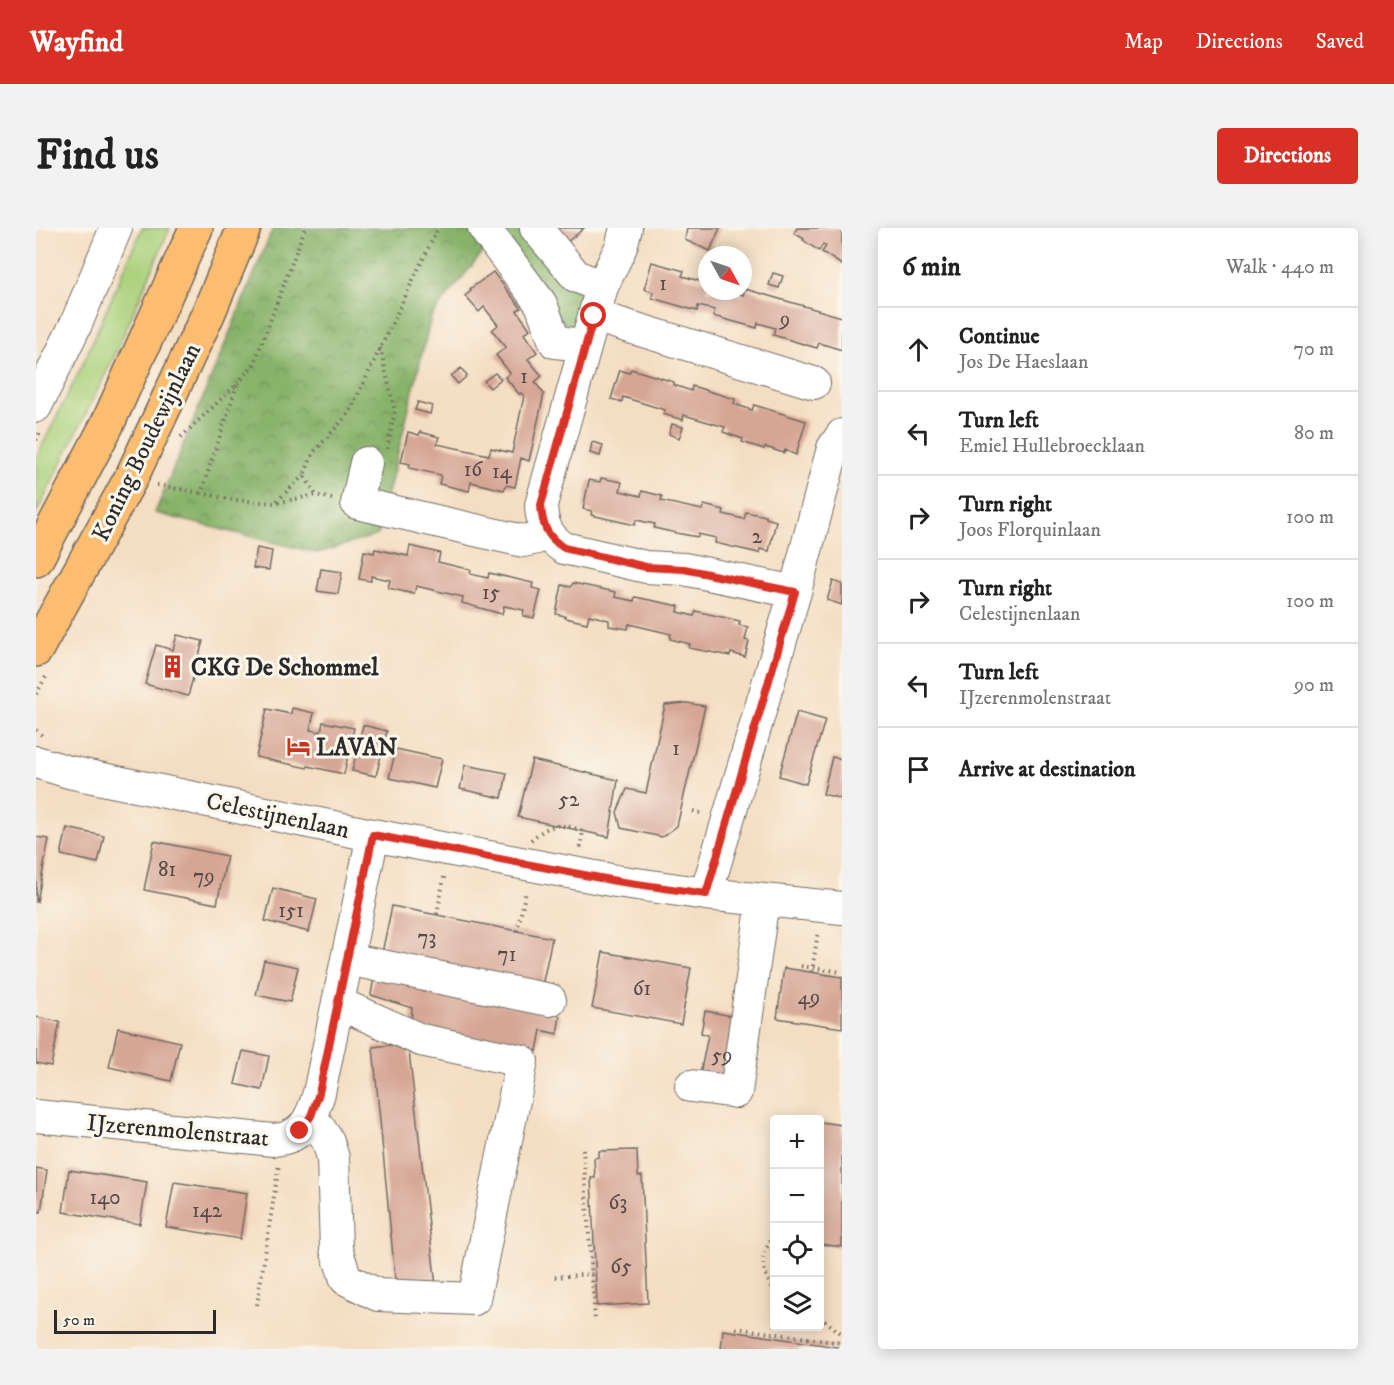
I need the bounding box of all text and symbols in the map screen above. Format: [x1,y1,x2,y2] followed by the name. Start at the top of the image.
[30,25,123,60] text: Wayfind
[1124,29,1163,55] text: Map
[1196,29,1283,55] text: Directions
[1316,29,1364,55] text: Saved
[1217,128,1358,184] button: Directions
[36,130,159,182] text: Find us
[698,246,752,300] north arrow
[902,251,961,284] text: 6 min
[1226,255,1334,280] text: Walk · 440 m
[659,271,667,297] house number: 1
[580,302,606,328] route start
[779,307,790,333] house number: 9
[959,323,1040,350] text: Continue
[902,333,935,366] icon: ahead
[1293,337,1334,362] text: 70 m
[86,338,208,546] street label: Koning Boudewijnlaan
[959,350,1088,375] text: Jos De Haeslaan
[520,364,528,390] house number: 1
[959,407,1039,434] text: Turn left
[902,417,935,450] icon: left
[1294,421,1334,446] text: 80 m
[959,434,1145,459] text: Emiel Hullebroecklaan
[464,457,483,483] house number: 16
[492,459,513,485] house number: 14
[959,491,1052,518] text: Turn right
[902,501,935,534] icon: right
[1286,505,1334,530] text: 100 m
[959,518,1101,543] text: Joos Florquinlaan
[752,524,763,550] house number: 2
[959,575,1052,602] text: Turn right
[482,580,500,606] house number: 15
[902,585,935,618] icon: right
[1286,589,1334,614] text: 100 m
[959,602,1080,627] text: Celestijnenlaan
[191,653,379,683] place label: CKG De Schommel
[160,654,186,680] building icon: CKG De Schommel
[959,659,1039,686] text: Turn left
[902,669,935,702] icon: left
[1294,673,1334,698] text: 90 m
[959,686,1111,711] text: IJzerenmolenstraat
[316,733,398,763] place label: LAVAN
[285,734,311,760] hotel icon: LAVAN
[672,736,680,762] house number: 1
[902,753,935,786] icon: arrive
[959,756,1136,783] text: Arrive at destination
[203,786,353,846] street label: Celestijnenlaan
[559,787,580,813] house number: 52
[158,857,176,883] house number: 81
[193,864,215,890] house number: 79
[278,898,304,924] house number: 151
[418,925,436,951] house number: 73
[498,942,516,968] house number: 71
[633,976,651,1002] house number: 61
[798,985,820,1011] house number: 49
[712,1043,732,1069] house number: 59
[86,1108,270,1154] street label: IJzerenmolenstraat
[770,1115,824,1331] map controls
[770,1115,824,1169] button: +
[286,1117,312,1143] route end
[770,1169,824,1223] button: −
[89,1185,121,1211] house number: 140
[609,1190,627,1216] house number: 63
[192,1198,223,1224] house number: 142
[770,1223,824,1277] button: locate
[610,1254,632,1280] house number: 65
[770,1277,824,1331] button: layers
[54,1307,216,1334] scale bar
[63,1310,95,1330] text: 50 m

